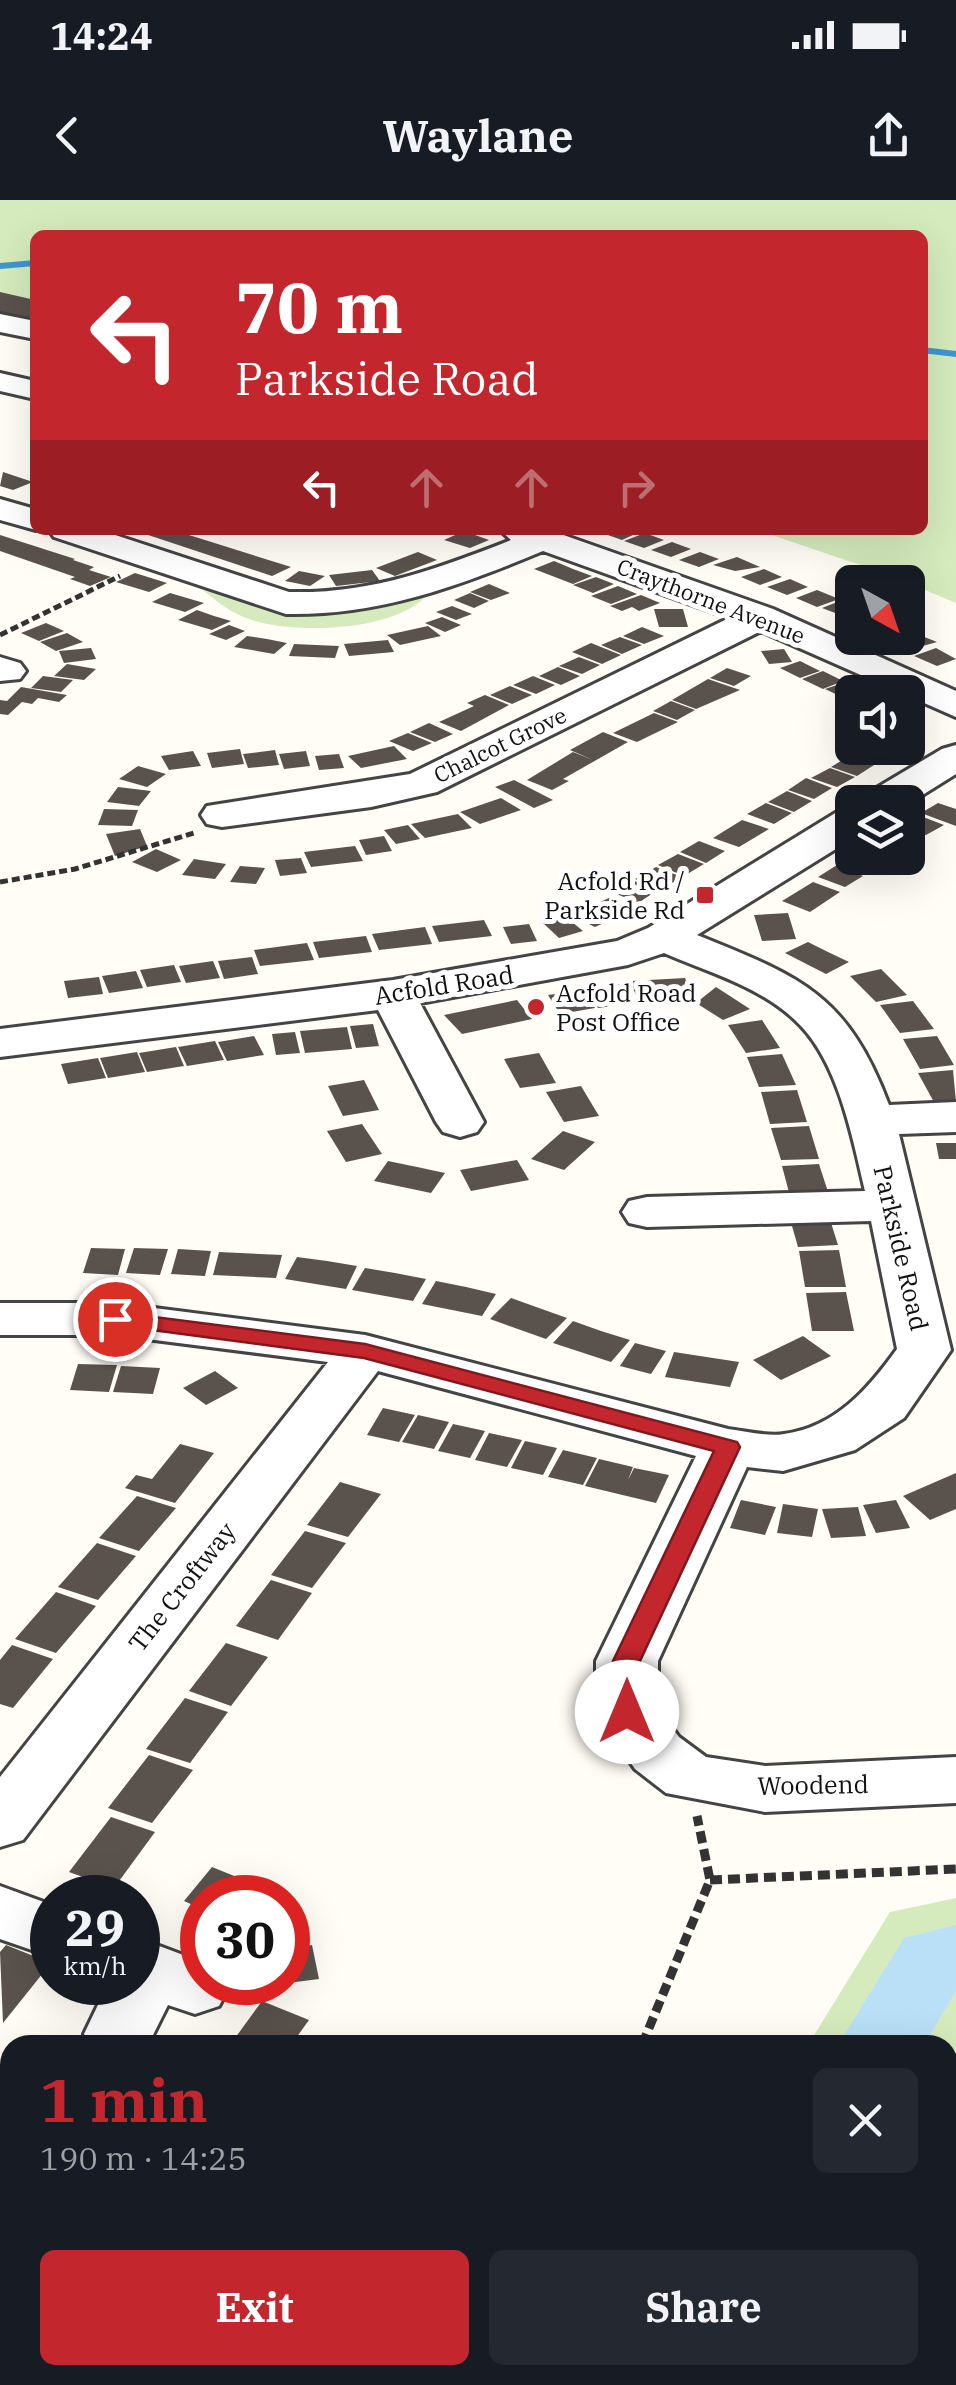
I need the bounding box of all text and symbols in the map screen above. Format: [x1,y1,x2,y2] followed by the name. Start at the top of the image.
[50,11,153,60] text: 14:24
[383,106,573,164] text: Waylane
[40,108,95,163] icon: back
[861,108,916,163] icon: share
[235,261,403,352] text: 70 m
[70,270,200,400] icon: left
[235,349,539,407] text: Parkside Road
[294,460,349,515] icon: left
[399,460,454,515] icon: ahead
[504,460,559,515] icon: ahead
[609,460,664,515] icon: right
[613,551,809,650] street label: Craythorne Avenue
[835,565,925,655] north arrow
[835,565,925,875] map controls
[835,675,925,765] button: sound
[429,700,571,789] street label: Chalcot Grove
[835,785,925,875] button: layers
[544,864,685,926] place label: Acfold Rd / Parkside Rd
[694,884,716,906] marker: Acfold Rd / Parkside Rd
[372,957,516,1012] street label: Acfold Road
[556,976,697,1038] place label: Acfold Road Post Office
[525,996,547,1018] marker: Acfold Road Post Office
[866,1162,937,1334] street label: Parkside Road
[73,1277,158,1362] pin
[88,1292,143,1347] icon: arrive
[121,1515,243,1658] street label: The Croftway
[575,1660,679,1764] position arrow
[757,1767,869,1802] street label: Woodend
[180,1875,310,2005] speed limit sign: 30
[65,1895,125,1960] text: 29
[63,1949,127,1982] text: km/h
[40,2060,208,2139] text: 1 min
[813,2068,918,2173] button: close
[40,2137,247,2179] text: 190 m · 14:25
[40,2250,469,2365] button: Exit
[489,2250,918,2365] button: Share

